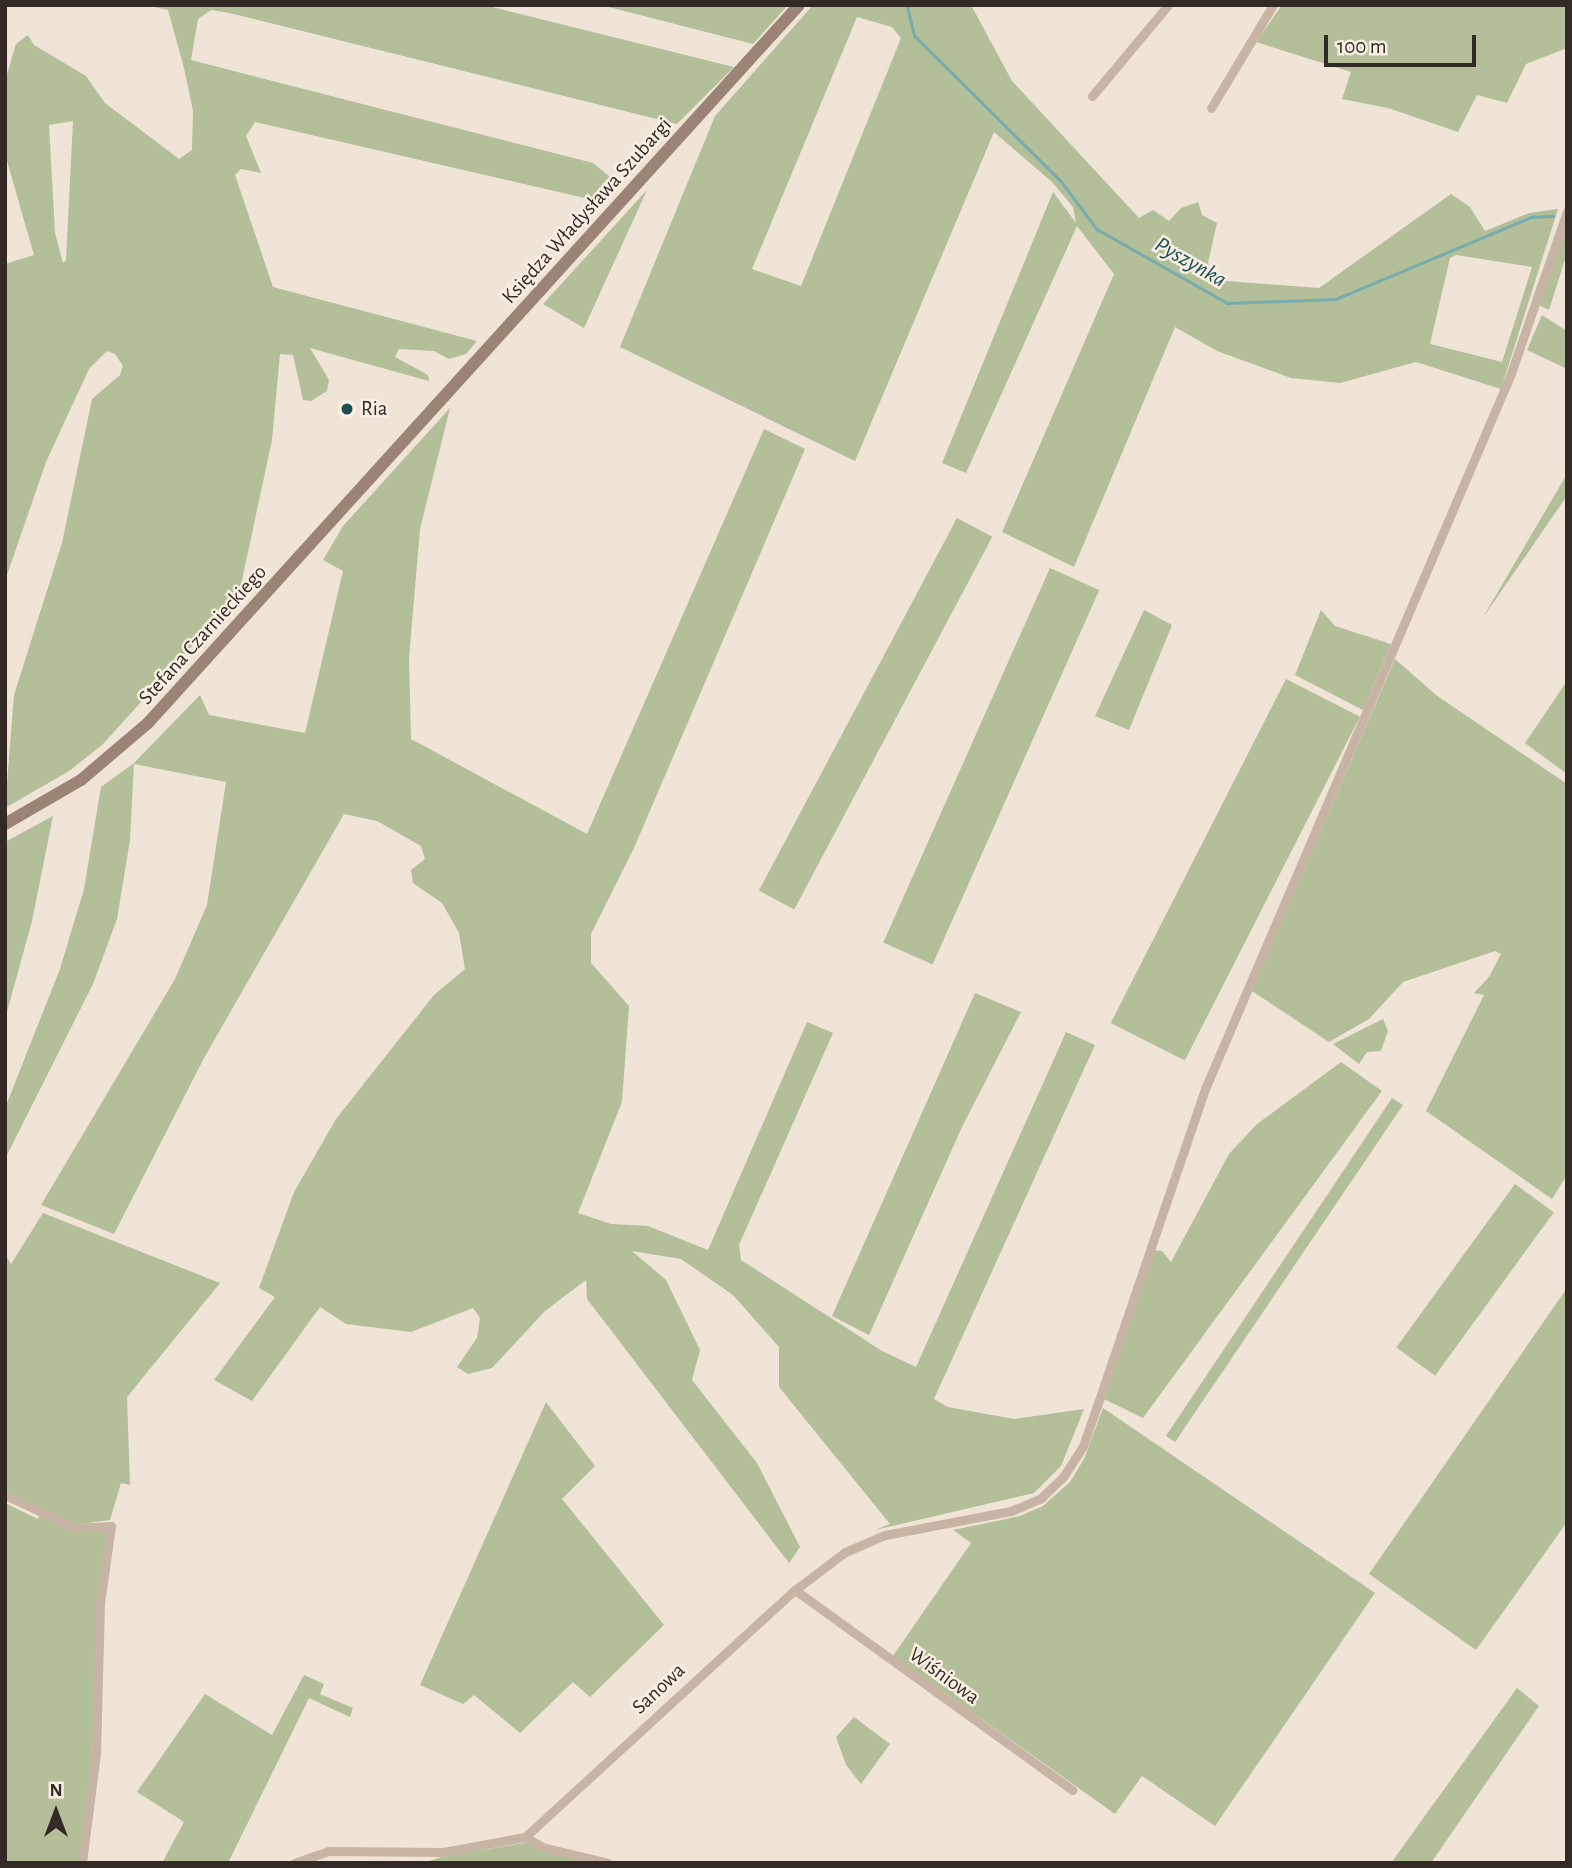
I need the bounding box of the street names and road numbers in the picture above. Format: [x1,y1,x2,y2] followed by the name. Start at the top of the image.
[497,113,677,309] street label: Księdza Władysława Szubargi
[134,560,272,710] street label: Stefana Czarnieckiego
[904,1642,984,1710] street label: Wiśniowa
[627,1658,691,1720] street label: Sanowa

